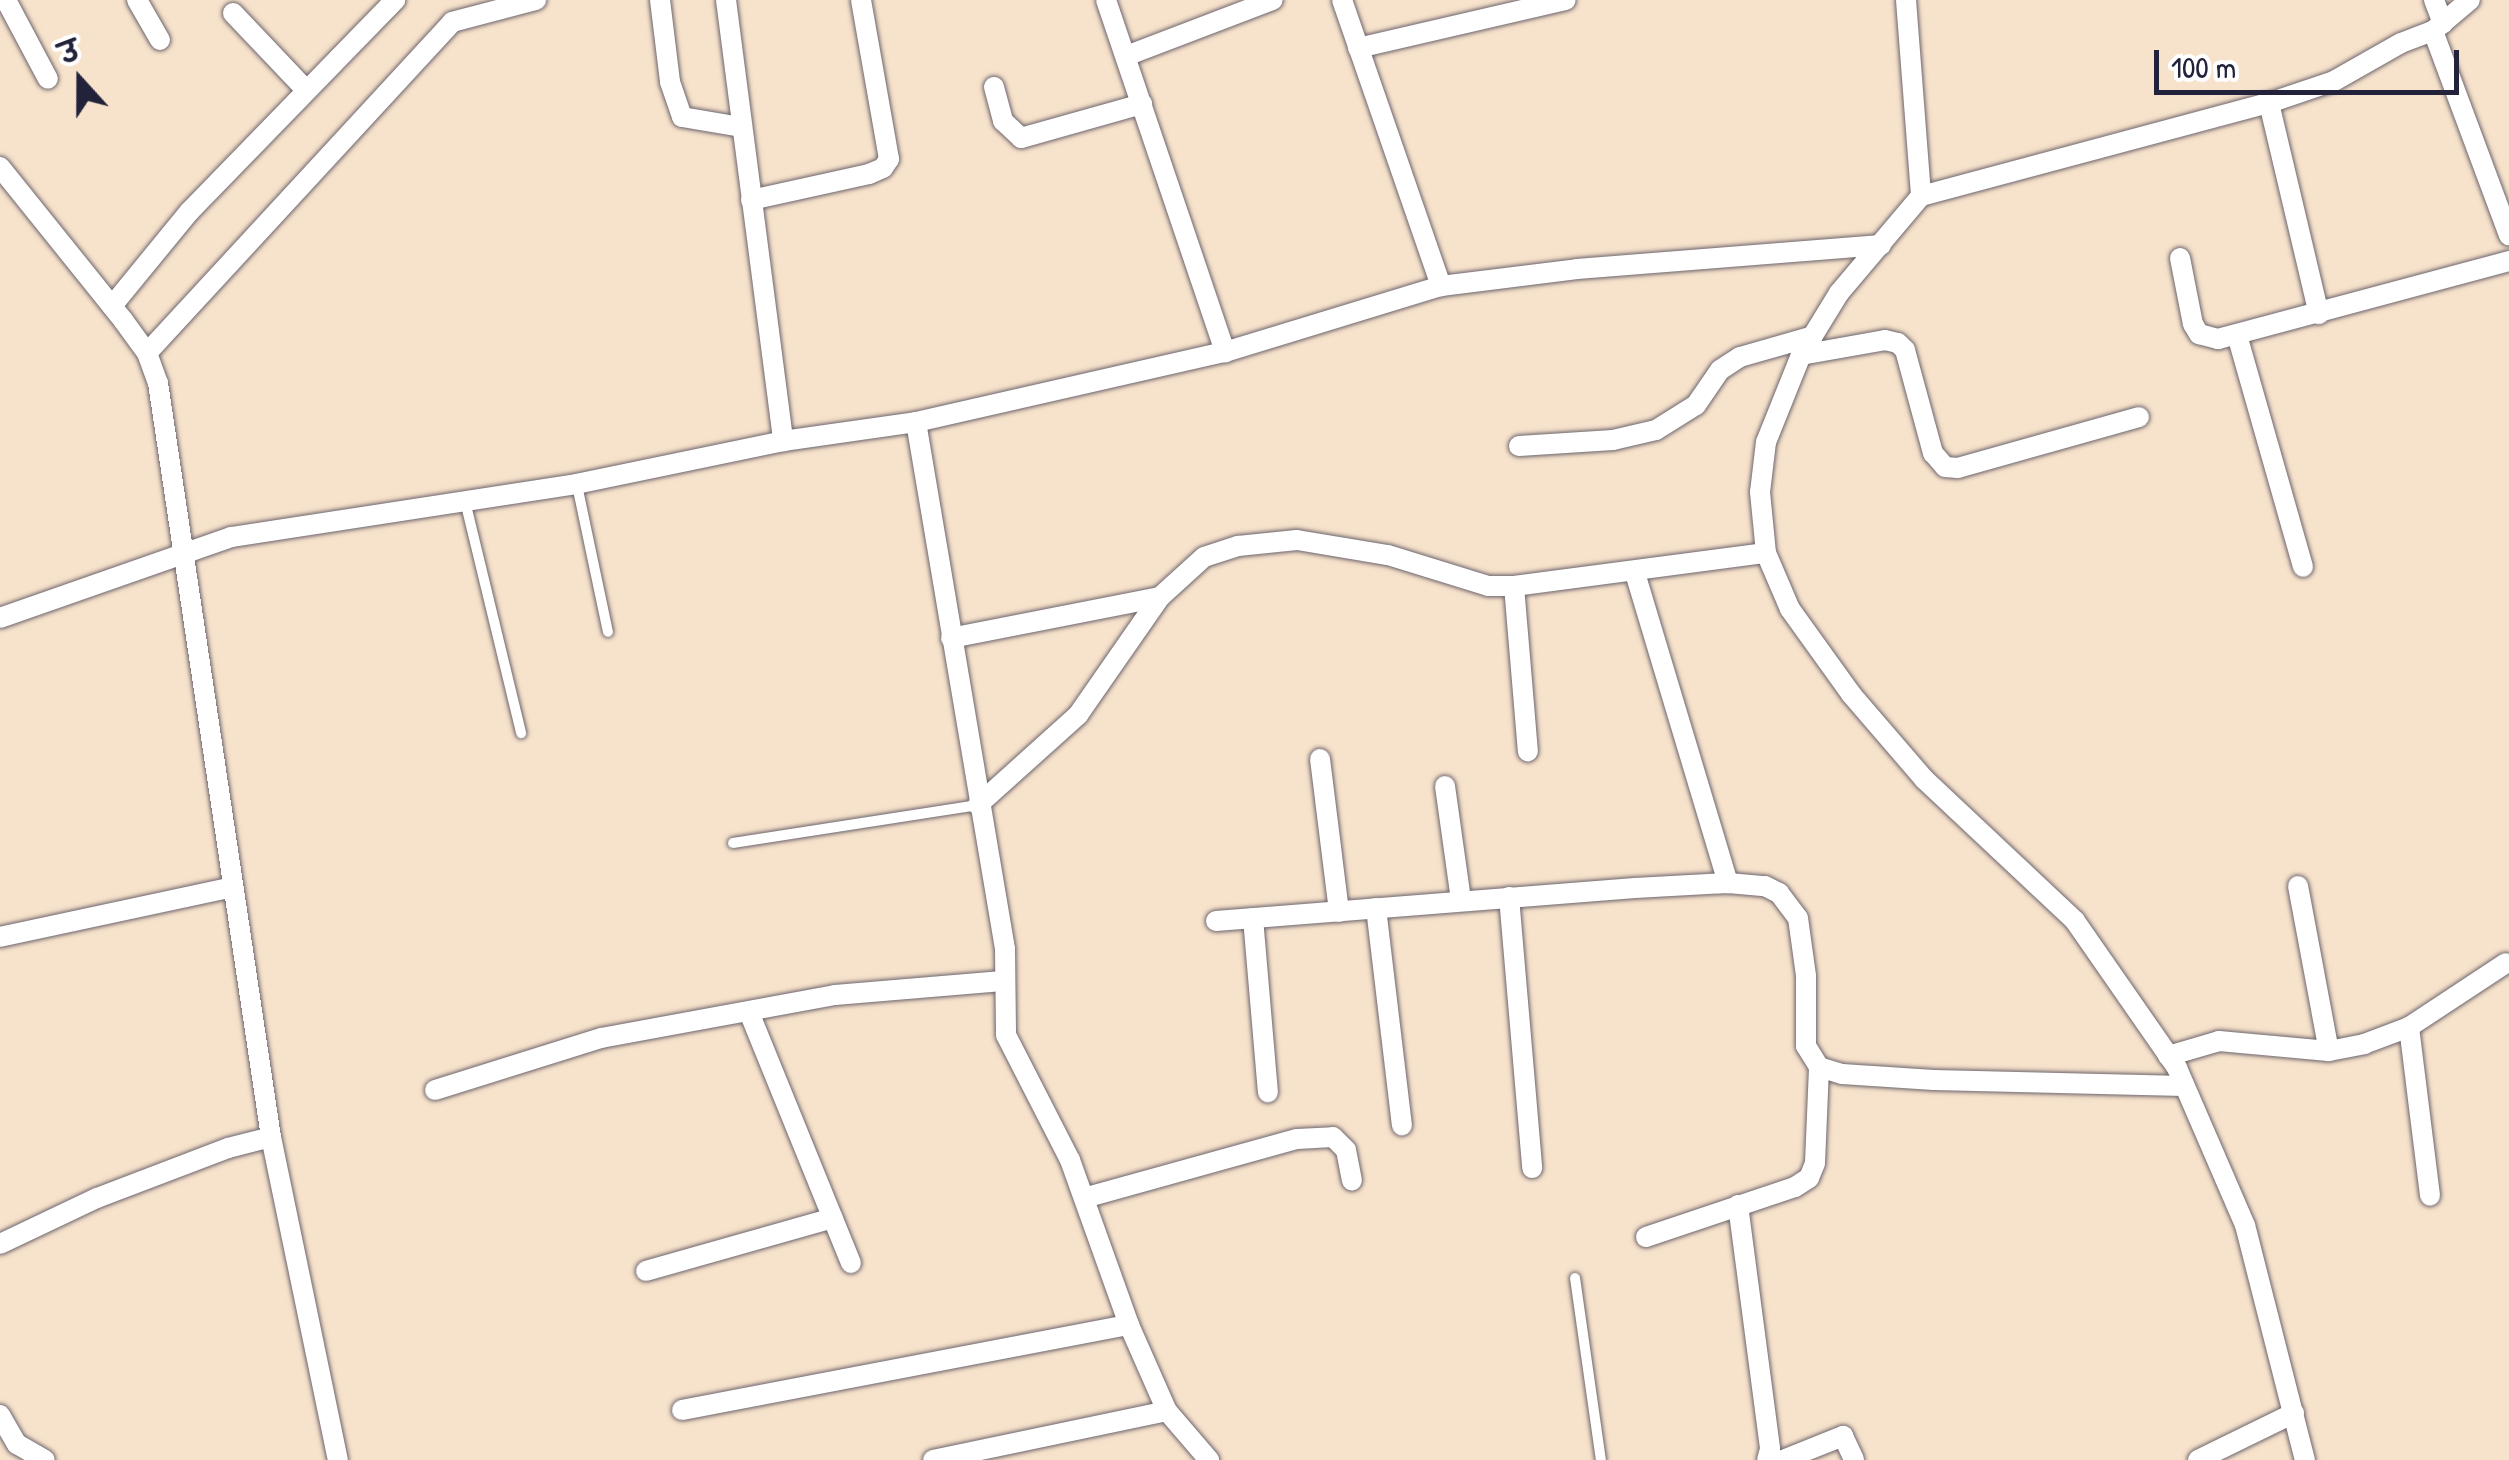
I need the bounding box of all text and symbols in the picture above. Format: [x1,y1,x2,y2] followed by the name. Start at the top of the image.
[30,30,130,130] north arrow
[2159,30,2464,92] scale bar
[54,31,85,73] text: उ
[2171,47,2236,87] text: 100 m

